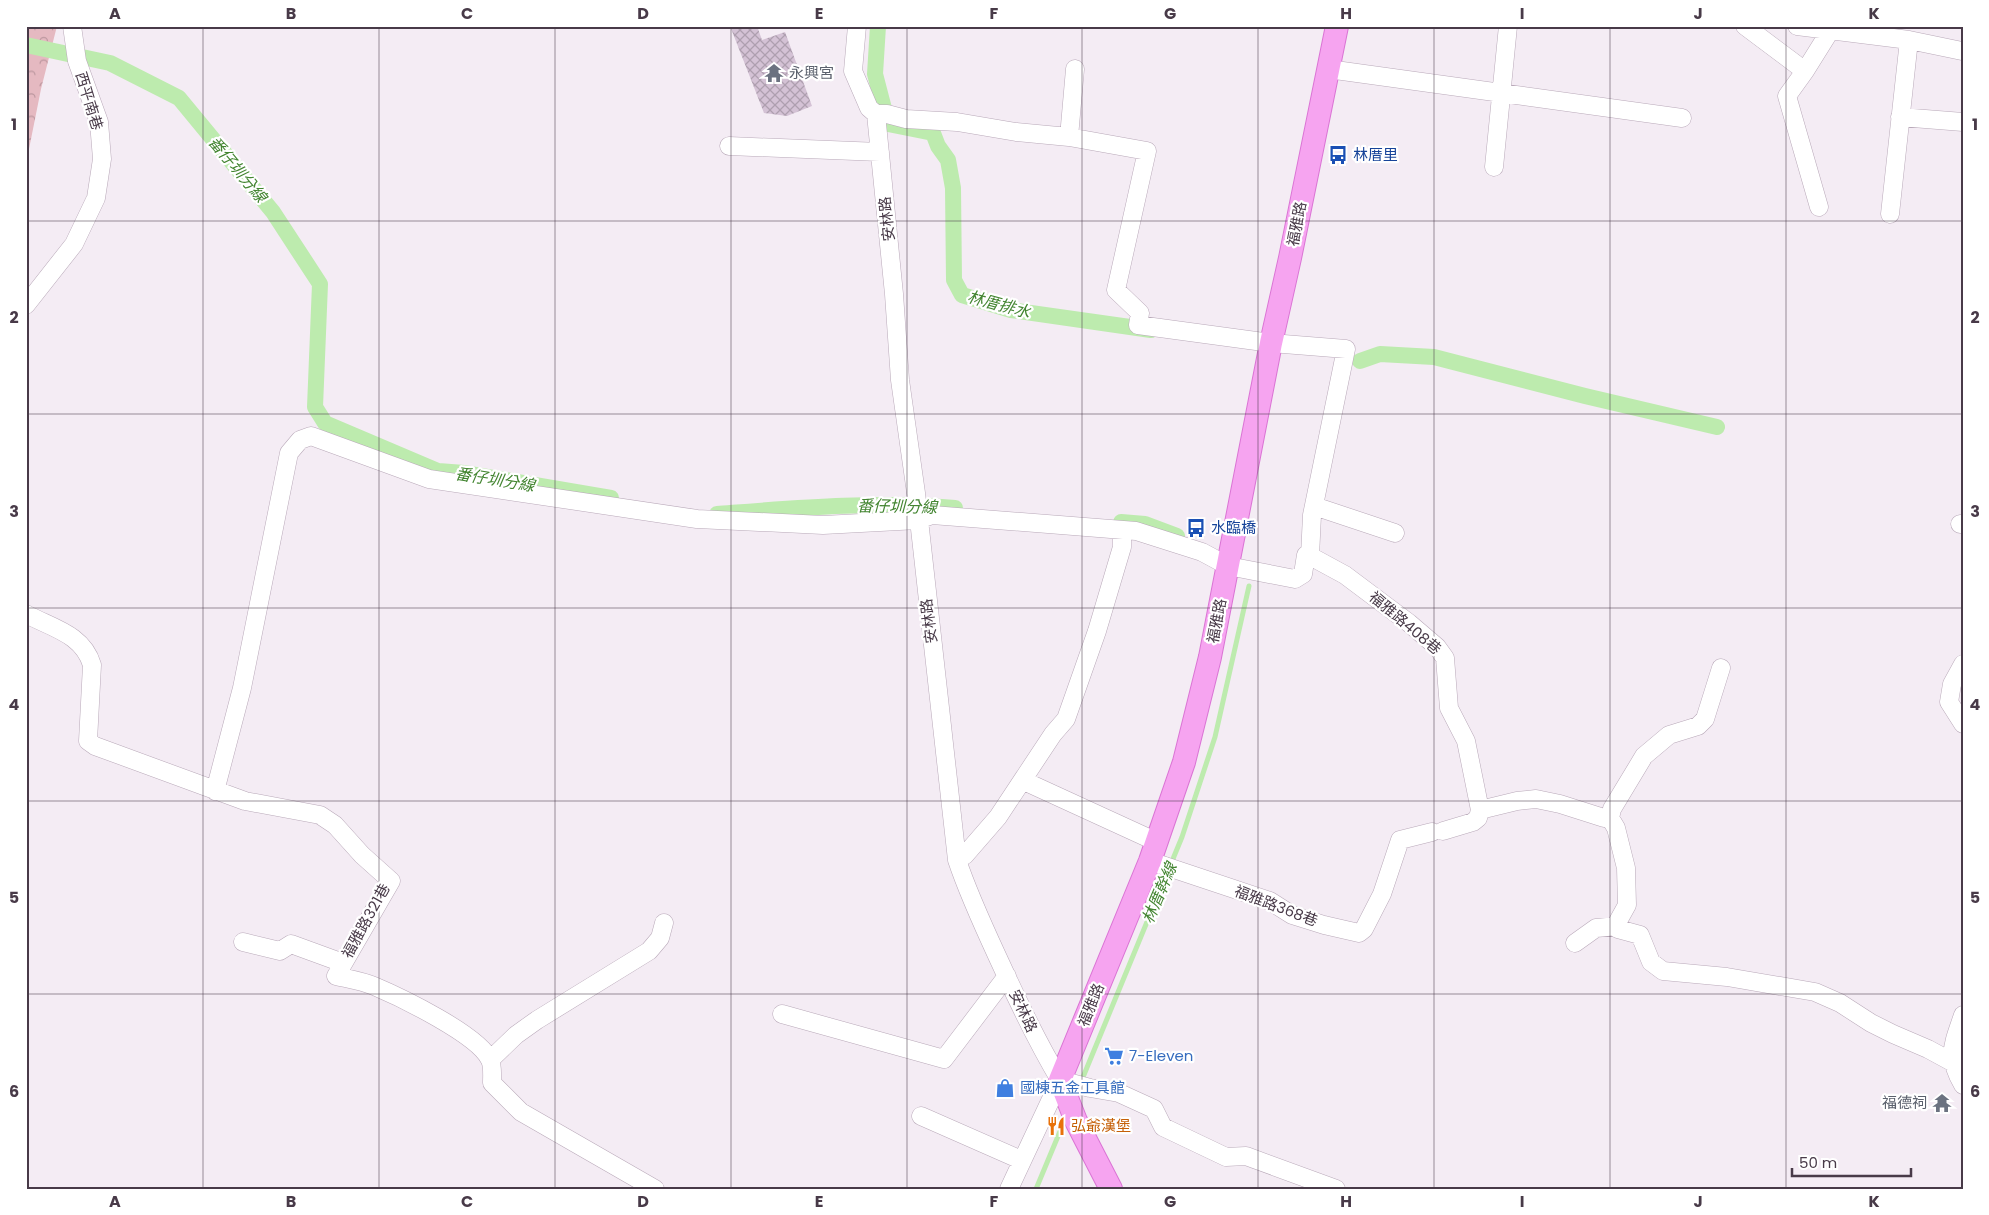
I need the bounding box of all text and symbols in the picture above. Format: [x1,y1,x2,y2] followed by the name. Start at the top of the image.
[109,2,121,25] text: A
[286,2,296,25] text: B
[461,2,473,25] text: C
[637,2,649,25] text: D
[815,2,823,25] text: E
[990,2,999,25] text: F
[1164,2,1176,25] text: G
[1340,2,1352,25] text: H
[1520,2,1524,25] text: I
[1693,2,1703,25] text: J
[1868,2,1880,25] text: K
[763,62,785,84] temple icon: 永興宮
[789,62,834,83] place label: 永興宮
[71,69,108,133] street label: 西平南巷
[11,113,17,136] text: 1
[1972,113,1978,136] text: 1
[203,131,273,209] water label: 番仔圳分線
[1327,144,1349,166] bus stop icon: 林厝里
[1353,144,1398,165] place label: 林厝里
[874,196,899,243] street label: 安林路
[1282,200,1311,248] street label: 福雅路
[965,285,1034,324] water label: 林厝排水
[9,306,19,329] text: 2
[1970,306,1980,329] text: 2
[454,462,538,497] water label: 番仔圳分線
[857,494,939,519] water label: 番仔圳分線
[9,500,19,523] text: 3
[1970,500,1980,523] text: 3
[1185,517,1207,539] bus stop icon: 水臨橋
[1211,517,1256,538] place label: 水臨橋
[1365,586,1446,659] street label: 福雅路408巷
[915,597,942,645] street label: 安林路
[1202,597,1231,645] street label: 福雅路
[9,693,20,716] text: 4
[1970,693,1981,716] text: 4
[1136,857,1183,927] water label: 林厝幹線
[336,880,395,962] street label: 福雅路321巷
[1231,880,1321,931] street label: 福雅路368巷
[9,886,19,909] text: 5
[1970,886,1980,909] text: 5
[1072,980,1109,1030] street label: 福雅路
[1004,986,1042,1036] street label: 安林路
[1103,1045,1125,1067] supermarket icon: 7-Eleven
[1129,1045,1193,1066] place label: 7-Eleven
[994,1077,1016,1099] shop icon: 國棟五金工具館
[1020,1077,1125,1098] place label: 國棟五金工具館
[9,1080,19,1103] text: 6
[1970,1080,1980,1103] text: 6
[1882,1092,1927,1113] place label: 福德祠
[1931,1092,1953,1114] temple icon: 福德祠
[1045,1115,1067,1137] restaurant icon: 弘爺漢堡
[1071,1115,1131,1136] place label: 弘爺漢堡
[1792,1145,1910,1177] scale bar
[1799,1152,1837,1173] text: 50 m
[109,1190,121,1213] text: A
[286,1190,296,1213] text: B
[461,1190,473,1213] text: C
[637,1190,649,1213] text: D
[815,1190,823,1213] text: E
[990,1190,999,1213] text: F
[1164,1190,1176,1213] text: G
[1340,1190,1352,1213] text: H
[1520,1190,1524,1213] text: I
[1693,1190,1703,1213] text: J
[1868,1190,1880,1213] text: K

